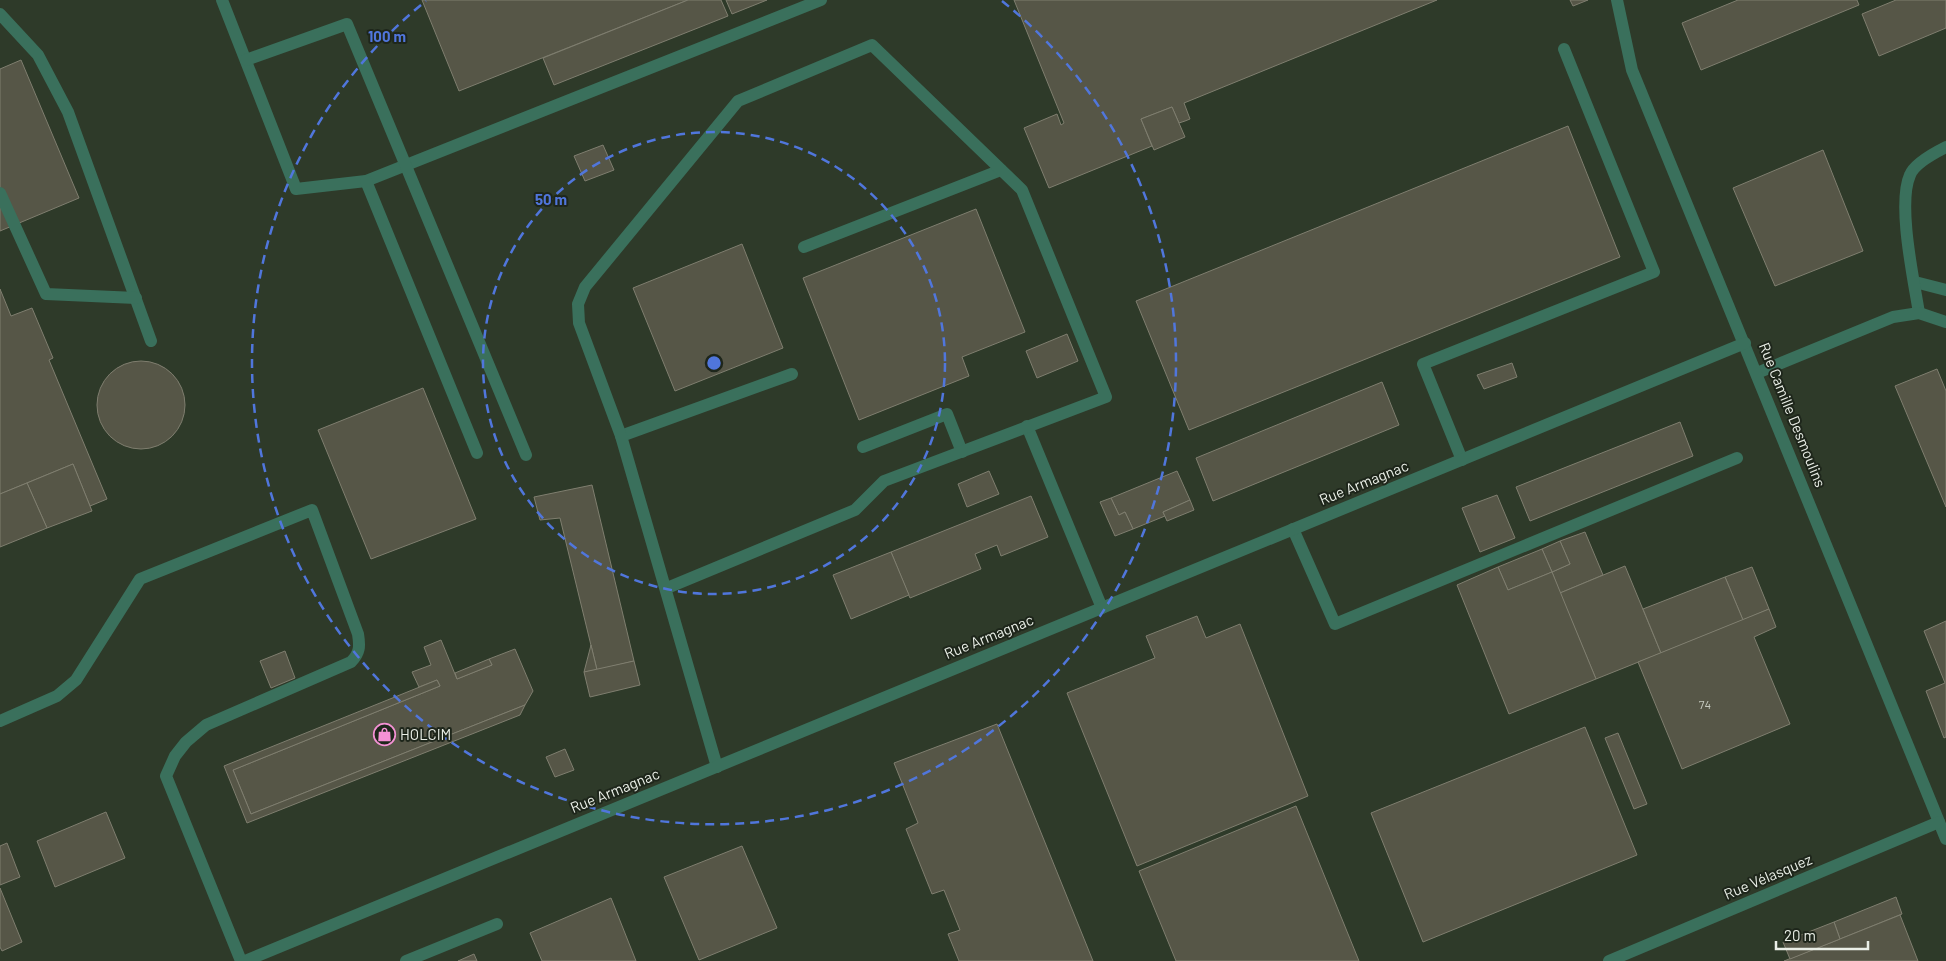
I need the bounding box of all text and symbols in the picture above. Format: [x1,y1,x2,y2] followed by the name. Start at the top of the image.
[368,27,406,45] text: 100 m
[535,190,567,208] text: 50 m
[1756,340,1830,490] street label: Rue Camille Desmoulins
[705,354,723,372] centre of rings
[1316,456,1411,508] street label: Rue Armagnac
[941,610,1036,662] street label: Rue Armagnac
[1699,697,1711,711] house number: 74
[372,723,396,747] shop icon: HOLCIM
[400,725,451,743] place label: HOLCIM
[567,764,662,816] street label: Rue Armagnac
[1721,849,1815,903] street label: Rue Vélasquez
[1776,918,1868,950] scale bar
[1784,926,1816,944] text: 20 m

